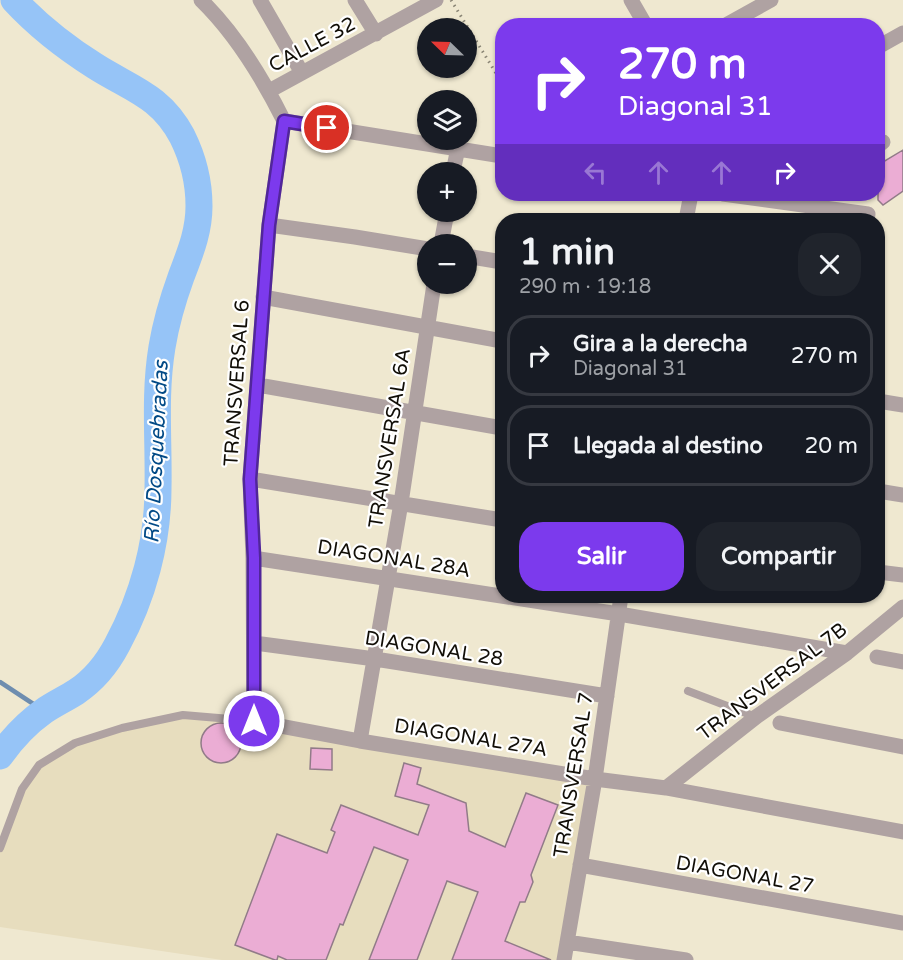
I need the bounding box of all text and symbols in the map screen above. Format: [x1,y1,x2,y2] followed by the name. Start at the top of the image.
[265,12,360,78] street label: CALLE 32
[417,18,477,78] north arrow
[417,18,477,294] map controls
[618,39,747,90] text: 270 m
[519,42,597,120] icon: right
[417,90,477,150] button: layers
[618,90,773,123] text: Diagonal 31
[301,102,352,153] pin
[310,111,343,144] icon: arrive
[579,156,612,189] icon: left
[642,156,675,189] icon: ahead
[705,156,738,189] icon: ahead
[768,156,801,189] icon: right
[417,162,477,222] button: +
[519,231,615,274] text: 1 min
[798,233,861,296] button: close
[417,234,477,294] button: −
[519,275,651,299] text: 290 m · 19:18
[219,299,255,467] street label: TRANSVERSAL 6
[573,331,748,357] text: Gira a la derecha
[522,339,555,372] icon: right
[791,343,858,369] text: 270 m
[364,346,416,530] street label: TRANSVERSAL 6A
[573,357,688,381] text: Diagonal 31
[139,358,174,544] water label: Río Dosquebradas
[522,429,555,462] icon: arrive
[573,433,763,459] text: Llegada al destino
[804,433,858,459] text: 20 m
[519,522,684,591] button: Salir
[696,522,861,591] button: Compartir
[316,535,472,583] street label: DIAGONAL 28A
[693,618,852,746] street label: TRANSVERSAL 7B
[363,626,505,672] street label: DIAGONAL 28
[222,689,286,753] position arrow
[549,691,599,860] street label: TRANSVERSAL 7
[393,714,549,762] street label: DIAGONAL 27A
[674,851,816,899] street label: DIAGONAL 27

